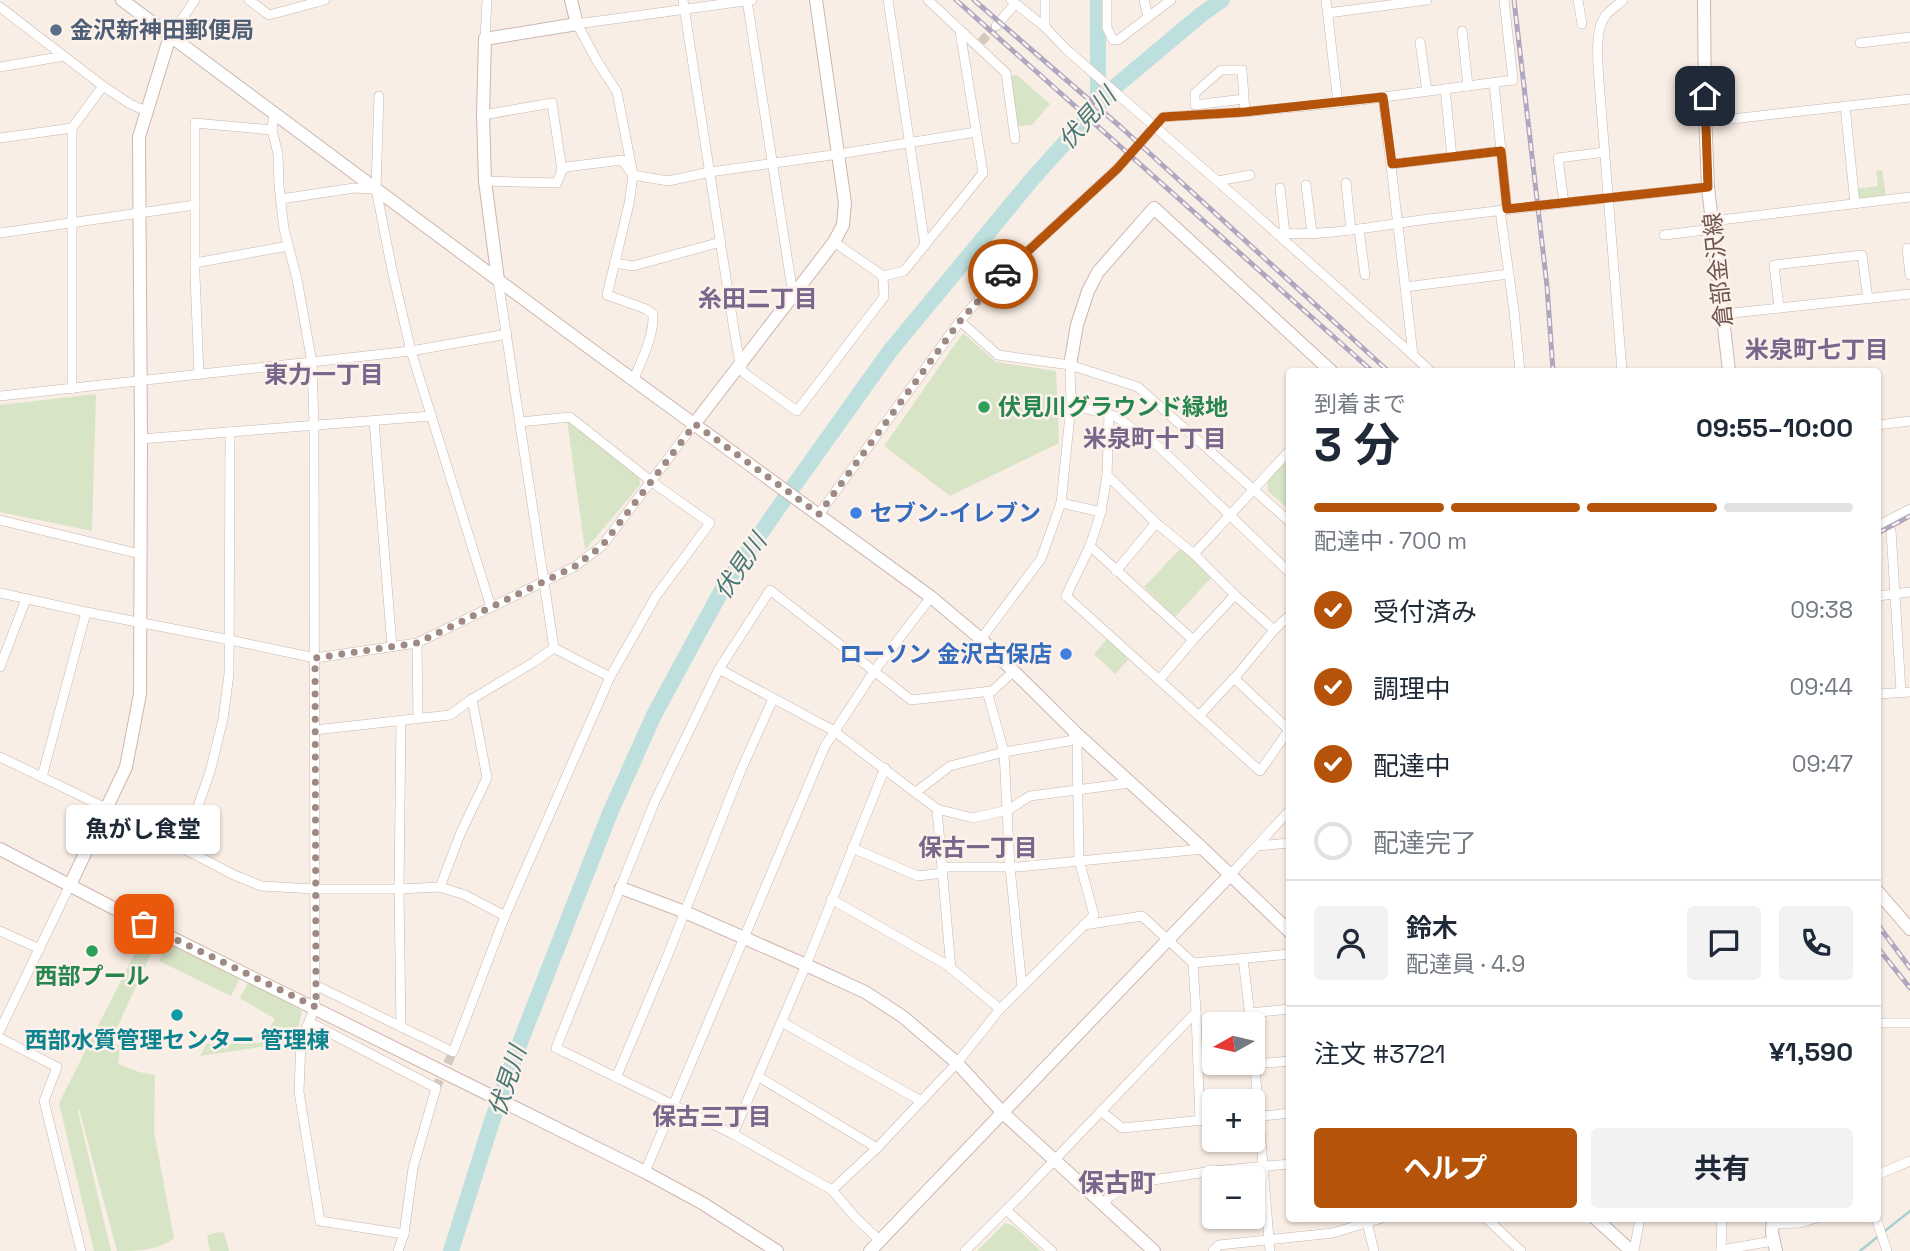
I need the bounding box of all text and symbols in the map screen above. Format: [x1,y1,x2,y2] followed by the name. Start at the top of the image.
[70,15,254,45] place label: 金沢新神田郵便局
[48,22,64,38] marker: 金沢新神田郵便局
[1675,66,1735,126] pin
[1686,77,1724,115] icon: home
[1051,79,1125,155] water label: 伏見川
[1697,211,1739,329] street label: 倉部金沢線
[968,239,1038,309] courier
[984,255,1022,293] icon: car
[698,283,818,314] district label: 糸田二丁目
[1745,334,1889,365] district label: 米泉町七丁目
[264,359,384,390] district label: 東力一丁目
[1314,389,1406,419] text: 到着まで
[998,392,1228,422] place label: 伏見川グラウンド緑地
[976,399,992,415] marker: 伏見川グラウンド緑地
[1696,411,1853,445] text: 09:55–10:00
[1314,416,1400,474] text: 3 分
[1083,423,1227,454] district label: 米泉町十丁目
[870,498,1041,528] place label: セブン-イレブン
[848,505,864,521] marker: セブン-イレブン
[707,525,775,605] water label: 伏見川
[1314,526,1467,556] text: 配達中 · 700 m
[1314,591,1352,629] icon: check
[1373,595,1477,629] text: 受付済み
[1790,595,1853,625] text: 09:38
[839,639,1052,669] place label: ローソン 金沢古保店
[1058,646,1074,662] marker: ローソン 金沢古保店
[1314,668,1352,706] icon: check
[1373,672,1451,706] text: 調理中
[1790,672,1853,702] text: 09:44
[1314,745,1352,783] icon: check
[1373,749,1451,783] text: 配達中
[1792,749,1853,779] text: 09:47
[67,805,221,854] callout: 魚がし食堂
[86,814,201,844] text: 魚がし食堂
[1373,826,1477,860] text: 配達完了
[918,832,1038,863] district label: 保古一丁目
[114,894,174,954] pin
[125,905,163,943] icon: bag
[1314,906,1388,980] button: person
[1687,906,1761,980] button: chat
[1779,906,1853,980] button: phone
[1406,911,1458,945] text: 鈴木
[84,943,100,959] marker: 西部プール
[1406,949,1525,979] text: 配達員 · 4.9
[35,961,150,991] place label: 西部プール
[169,1007,185,1023] marker: 西部水質管理センター 管理棟
[1202,1012,1265,1074] north arrow
[1202,1012,1265,1229] map controls
[25,1025,329,1055] place label: 西部水質管理センター 管理棟
[1769,1035,1853,1069] text: ¥1,590
[1314,1037,1446,1071] text: 注文 #3721
[481,1039,534,1120] water label: 伏見川
[1202,1089,1265,1152] button: +
[652,1101,772,1132] district label: 保古三丁目
[1314,1128,1577,1208] button: ヘルプ
[1591,1128,1853,1208] button: 共有
[1078,1166,1156,1200] district label: 保古町
[1202,1166,1265,1229] button: −

